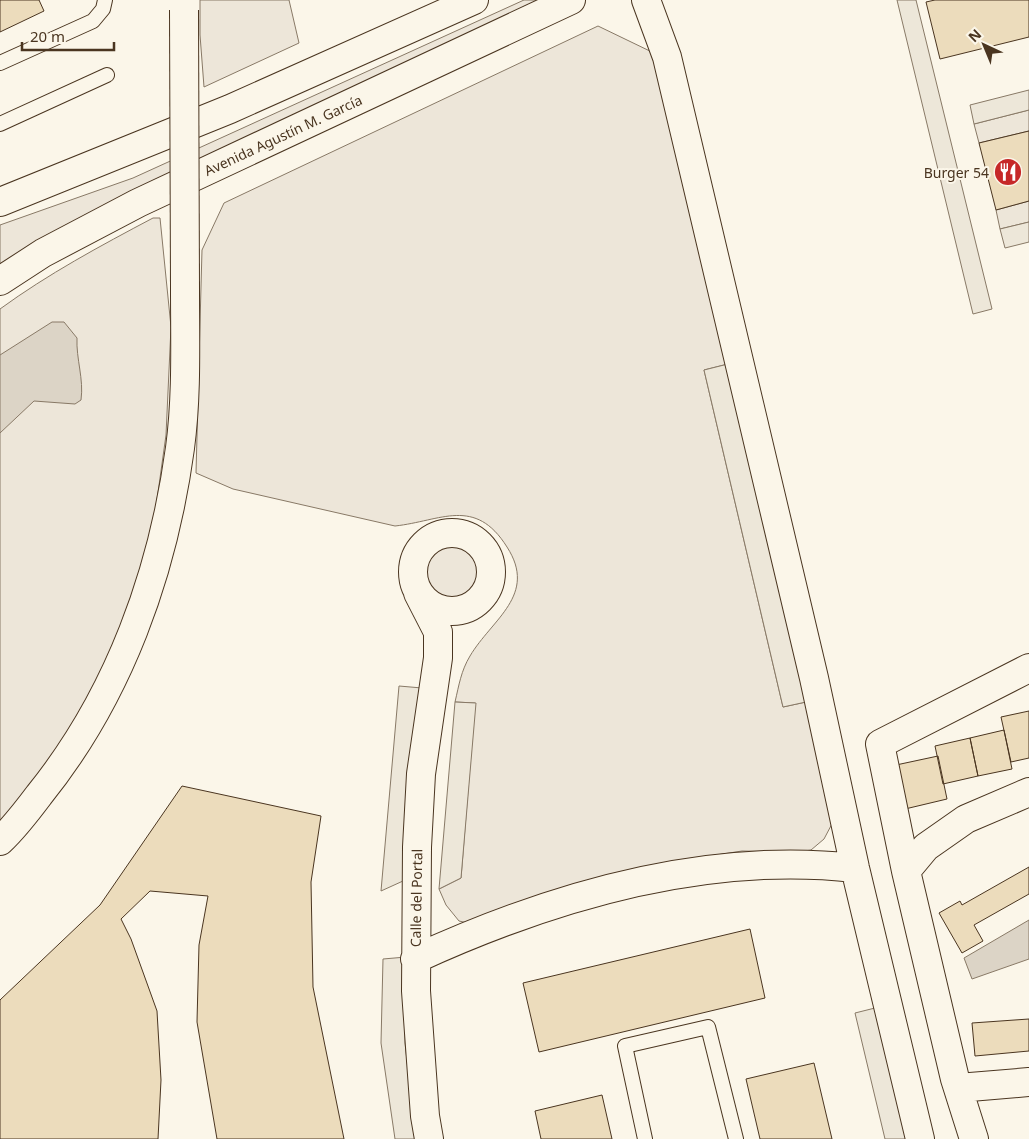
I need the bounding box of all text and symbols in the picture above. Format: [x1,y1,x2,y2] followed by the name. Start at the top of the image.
[22,20,115,52] scale bar
[959,20,1009,70] north arrow
[964,24,985,46] text: N
[30,26,65,46] text: 20 m
[201,90,365,180] street label: Avenida Agustín M. García
[993,157,1023,187] restaurant icon: Burger 54
[924,163,989,182] place label: Burger 54
[406,849,426,947] street label: Calle del Portal

